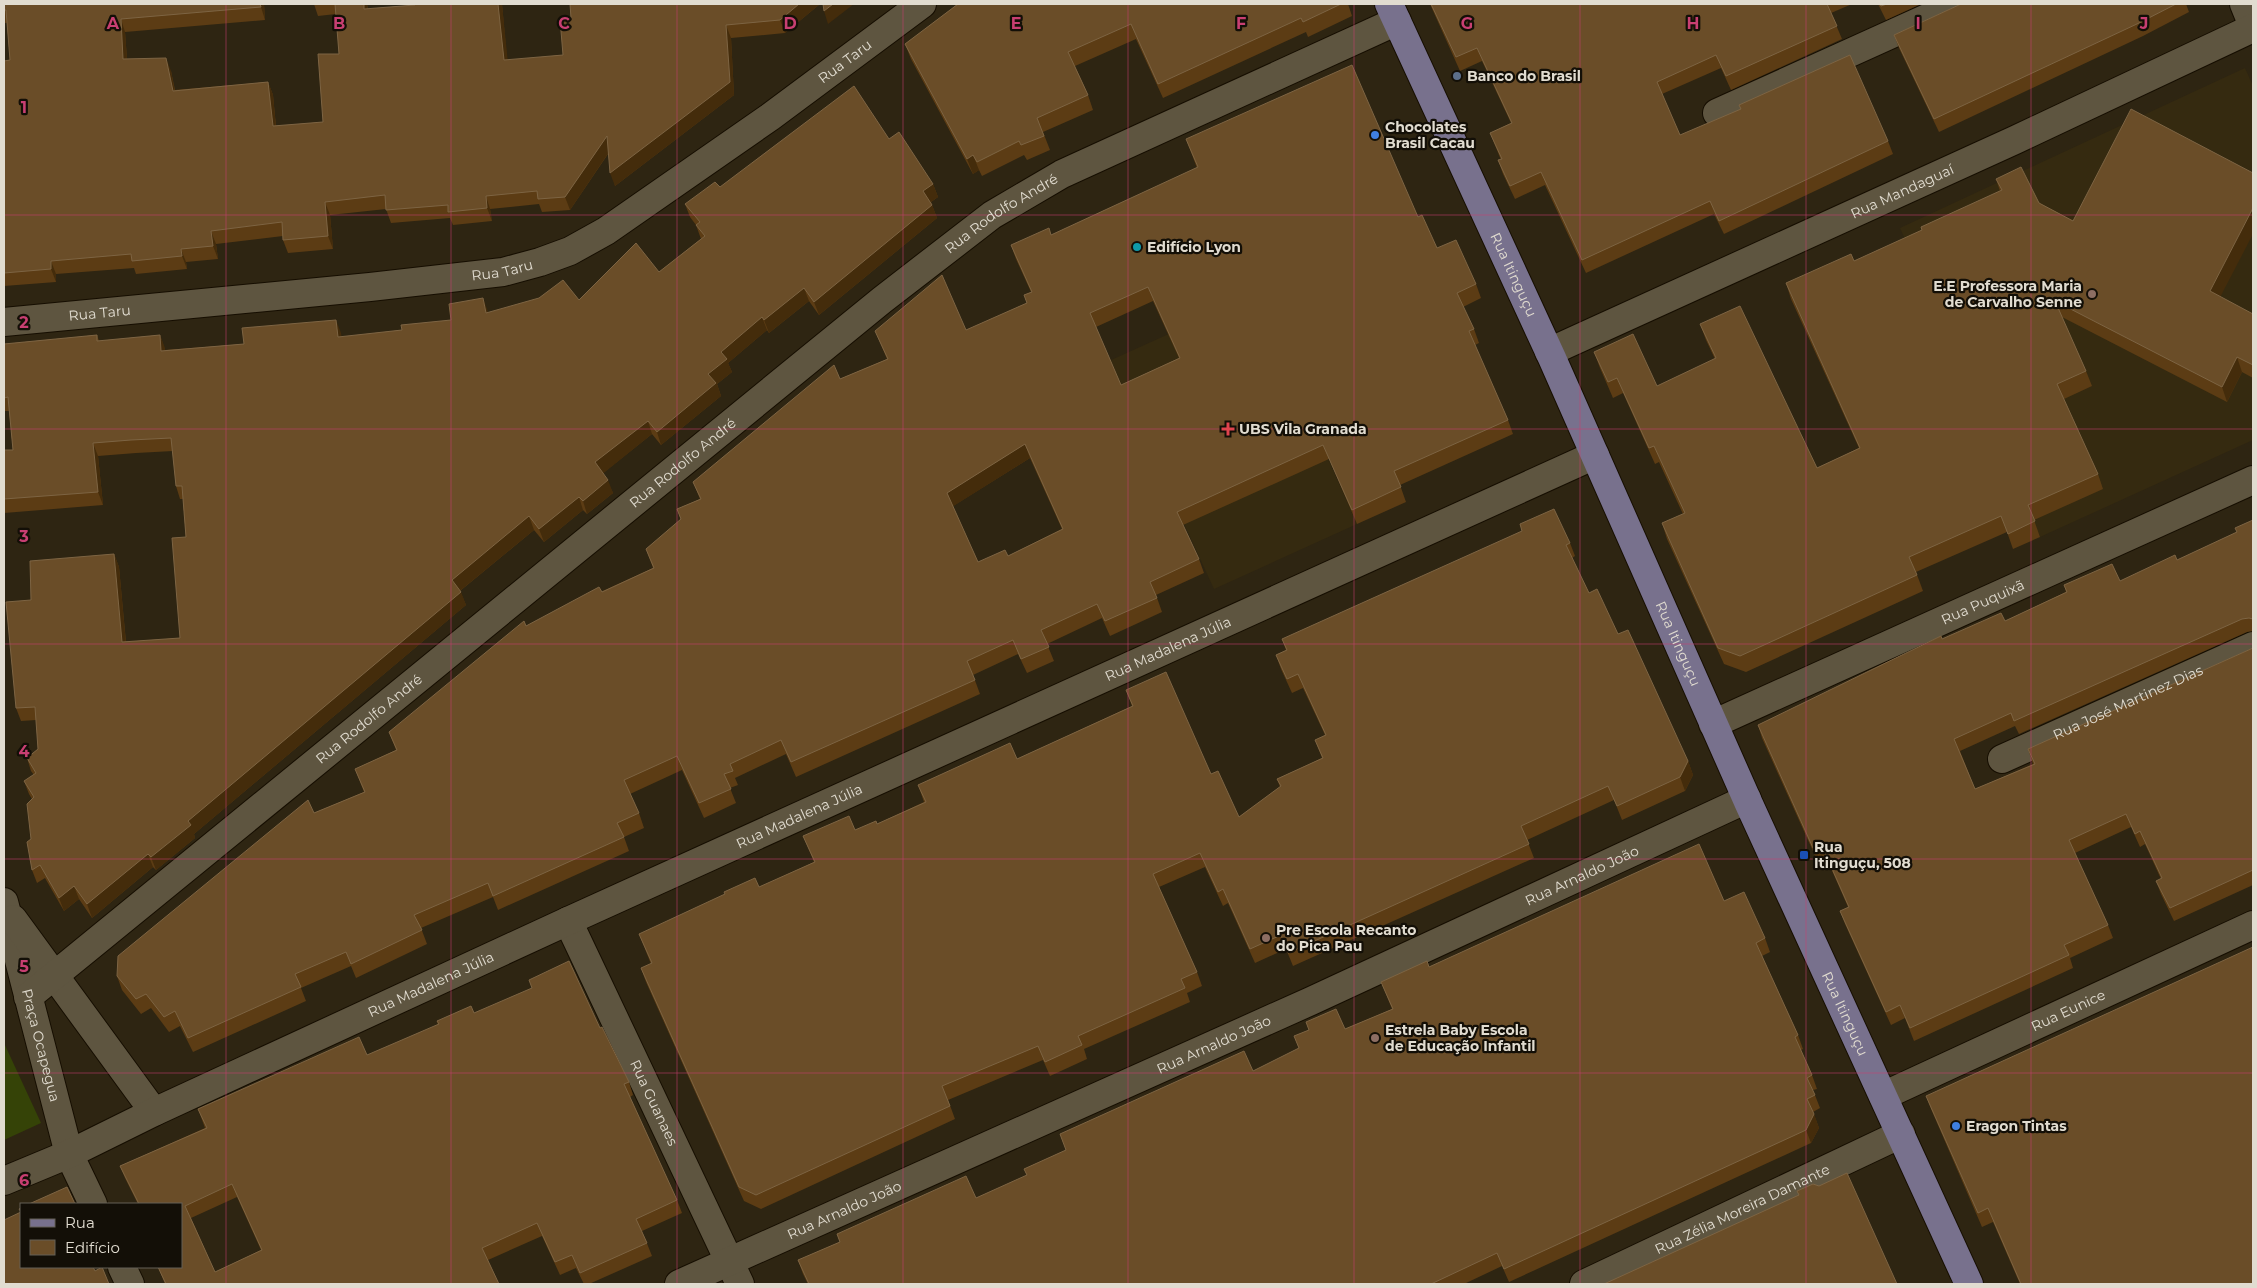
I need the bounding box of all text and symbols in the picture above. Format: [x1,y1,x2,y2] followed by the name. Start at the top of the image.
[106,14,120,33] text: A
[333,14,345,33] text: B
[558,14,570,33] text: C
[783,14,797,33] text: D
[1011,14,1021,33] text: E
[1236,14,1246,33] text: F
[1461,14,1473,33] text: G
[1687,14,1699,33] text: H
[1915,14,1921,33] text: I
[2139,14,2148,33] text: J
[814,35,875,87] street label: Rua Taru
[1467,67,1581,85] place label: Banco do Brasil
[1451,70,1463,82] marker: Banco do Brasil
[21,98,27,117] text: 1
[1385,118,1475,152] place label: Chocolates Brasil Cacau
[1369,129,1381,141] marker: Chocolates Brasil Cacau
[1848,160,1958,223] street label: Rua Mandaguaí
[941,169,1061,257] street label: Rua Rodolfo André
[1486,230,1541,320] street label: Rua Itinguçu
[1147,238,1241,256] place label: Edifício Lyon
[1131,241,1143,253] marker: Edifício Lyon
[470,255,535,284] street label: Rua Taru
[1933,277,2082,311] place label: E.E Professora Maria de Carvalho Senne
[2086,288,2098,300] marker: E.E Professora Maria de Carvalho Senne
[68,301,131,325] street label: Rua Taru
[19,313,29,332] text: 2
[626,414,740,512] street label: Rua Rodolfo André
[1239,420,1367,438] place label: UBS Vila Granada
[1221,422,1235,436] marker: UBS Vila Granada
[18,527,29,546] text: 3
[1938,576,2027,629] street label: Rua Puquixã
[1652,598,1705,689] street label: Rua Itinguçu
[1102,612,1234,685] street label: Rua Madalena Júlia
[2050,661,2206,744] street label: Rua José Martinez Dias
[312,670,426,768] street label: Rua Rodolfo André
[18,742,30,761] text: 4
[733,780,865,853] street label: Rua Madalena Júlia
[1814,838,1911,872] place label: Rua Itinguçu, 508
[1522,841,1642,910] street label: Rua Arnaldo João
[1798,849,1810,861] marker: Rua Itinguçu, 508
[1276,921,1417,955] place label: Pre Escola Recanto do Pica Pau
[1260,932,1272,944] marker: Pre Escola Recanto do Pica Pau
[365,947,497,1021] street label: Rua Madalena Júlia
[19,957,29,976] text: 5
[1818,969,1872,1059] street label: Rua Itinguçu
[2028,986,2108,1035] street label: Rua Eunice
[18,987,64,1104] street label: Praça Ocapegua
[1154,1011,1274,1078] street label: Rua Arnaldo João
[1385,1021,1536,1055] place label: Estrela Baby Escola de Educação Infantil
[1369,1032,1381,1044] marker: Estrela Baby Escola de Educação Infantil
[626,1057,682,1149] street label: Rua Guanaes
[1966,1117,2067,1135] place label: Eragon Tintas
[1950,1120,1962,1132] marker: Eragon Tintas
[1652,1160,1833,1258] street label: Rua Zélia Moreira Damante
[19,1171,29,1190] text: 6
[784,1177,904,1243] street label: Rua Arnaldo João
[20,1203,182,1268] legend
[65,1213,95,1232] text: Rua
[65,1238,120,1257] text: Edifício

